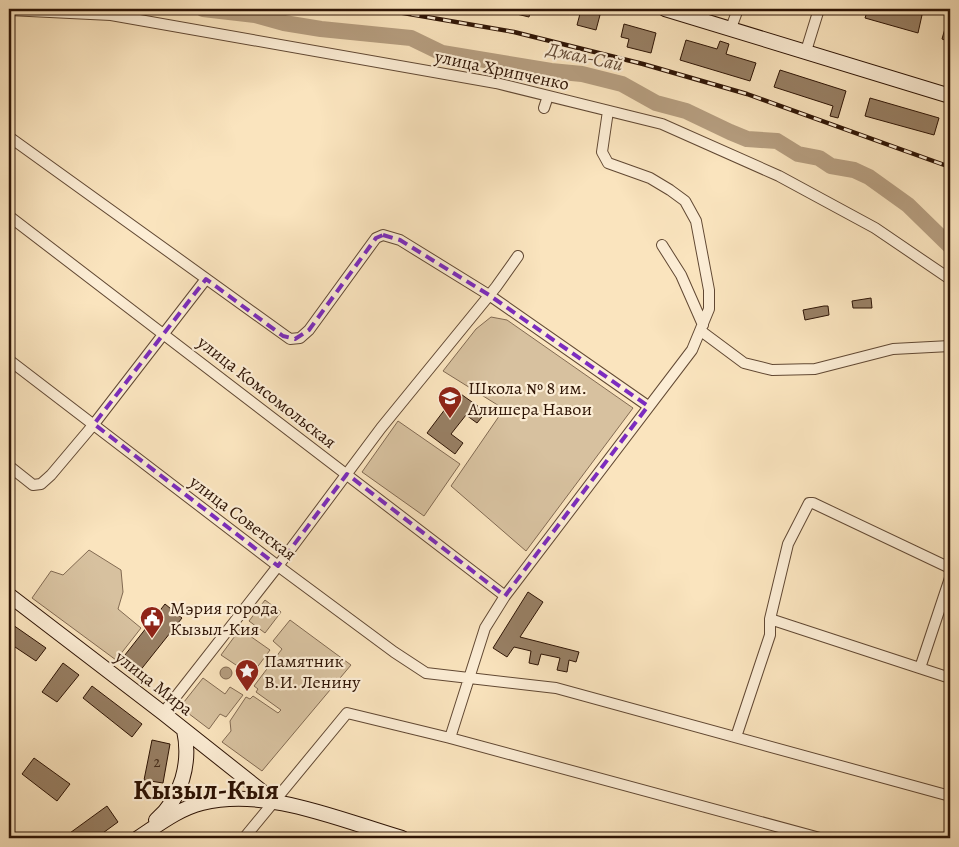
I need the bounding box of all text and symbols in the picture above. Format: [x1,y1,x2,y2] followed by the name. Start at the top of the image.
[543,36,625,78] water label: Джал-Сай
[432,44,571,96] street label: улица Хрипченко
[192,330,341,454] street label: улица Комсомольская
[467,376,592,421] place label: Школа № 8 им. Алишера Навои
[437,385,463,419] school or university icon: Школа № 8 им. Алишера Навои
[184,469,301,566] street label: улица Советская
[170,596,279,641] place label: Мэрия города Кызыл-Кия
[139,605,165,639] public building icon: Мэрия города Кызыл-Кия
[109,644,199,721] street label: улица Мира
[264,649,361,694] place label: Памятник В.И. Ленину
[234,658,260,692] place icon: Памятник В.И. Ленину
[153,752,161,772] house number: 2
[133,771,279,809] district label: Кызыл-Кыя

